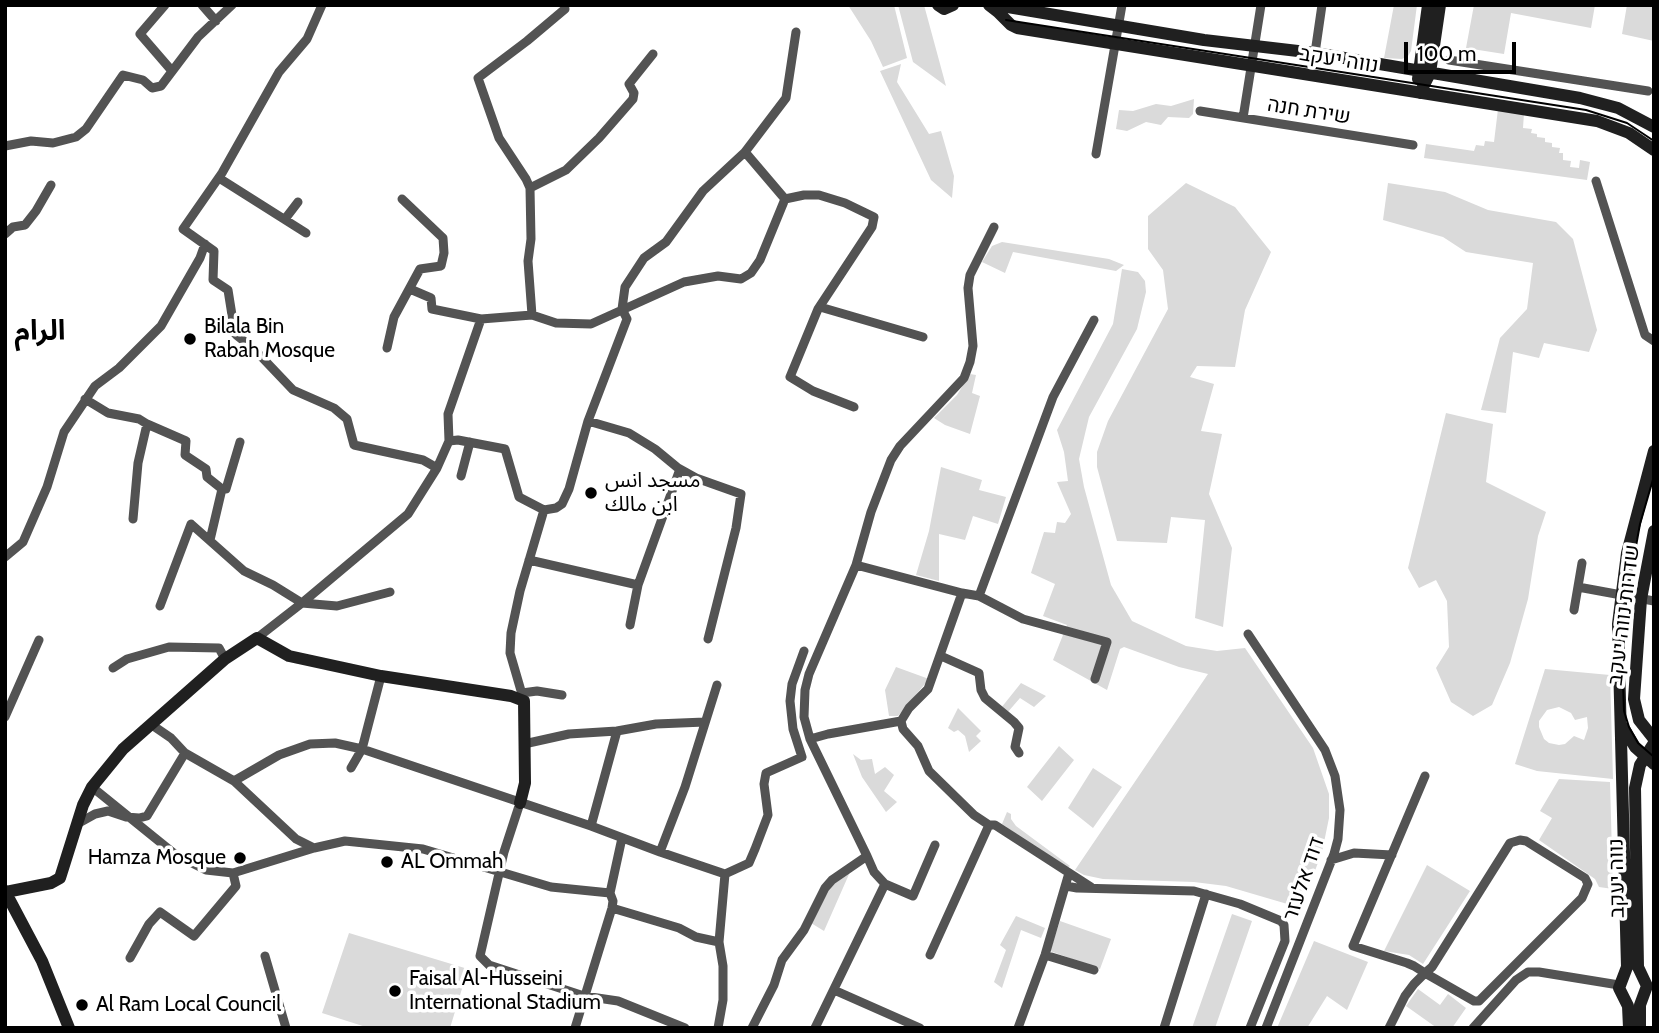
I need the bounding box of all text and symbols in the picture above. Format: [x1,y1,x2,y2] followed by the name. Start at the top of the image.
[1407,28,1519,72] scale bar
[1298,41,1380,79] street label: נווה יעקב
[1417,41,1476,66] text: 100 m
[1266,92,1352,130] street label: שירת חנה
[204,314,335,364] place label: Bilala Bin Rabah Mosque
[15,315,65,349] district label: الرام
[182,331,198,347] marker: Bilala Bin Rabah Mosque
[605,468,700,518] place label: مسجد انس ابن مالك
[583,485,599,501] marker: مسجد انس ابن مالك
[1603,543,1645,687] street label: שדרות נווה יעקב
[1278,834,1330,924] street label: דוד אלעזר
[1604,838,1630,918] street label: נווה יעקב
[88,845,226,871] place label: Hamza Mosque
[401,849,504,875] place label: AL Ommah
[232,850,248,866] marker: Hamza Mosque
[379,854,395,870] marker: AL Ommah
[409,966,601,1016] place label: Faisal Al-Husseini International Stadium
[387,983,403,999] marker: Faisal Al-Husseini International Stadium
[96,992,281,1018] place label: Al Ram Local Council
[74,997,90,1013] marker: Al Ram Local Council

